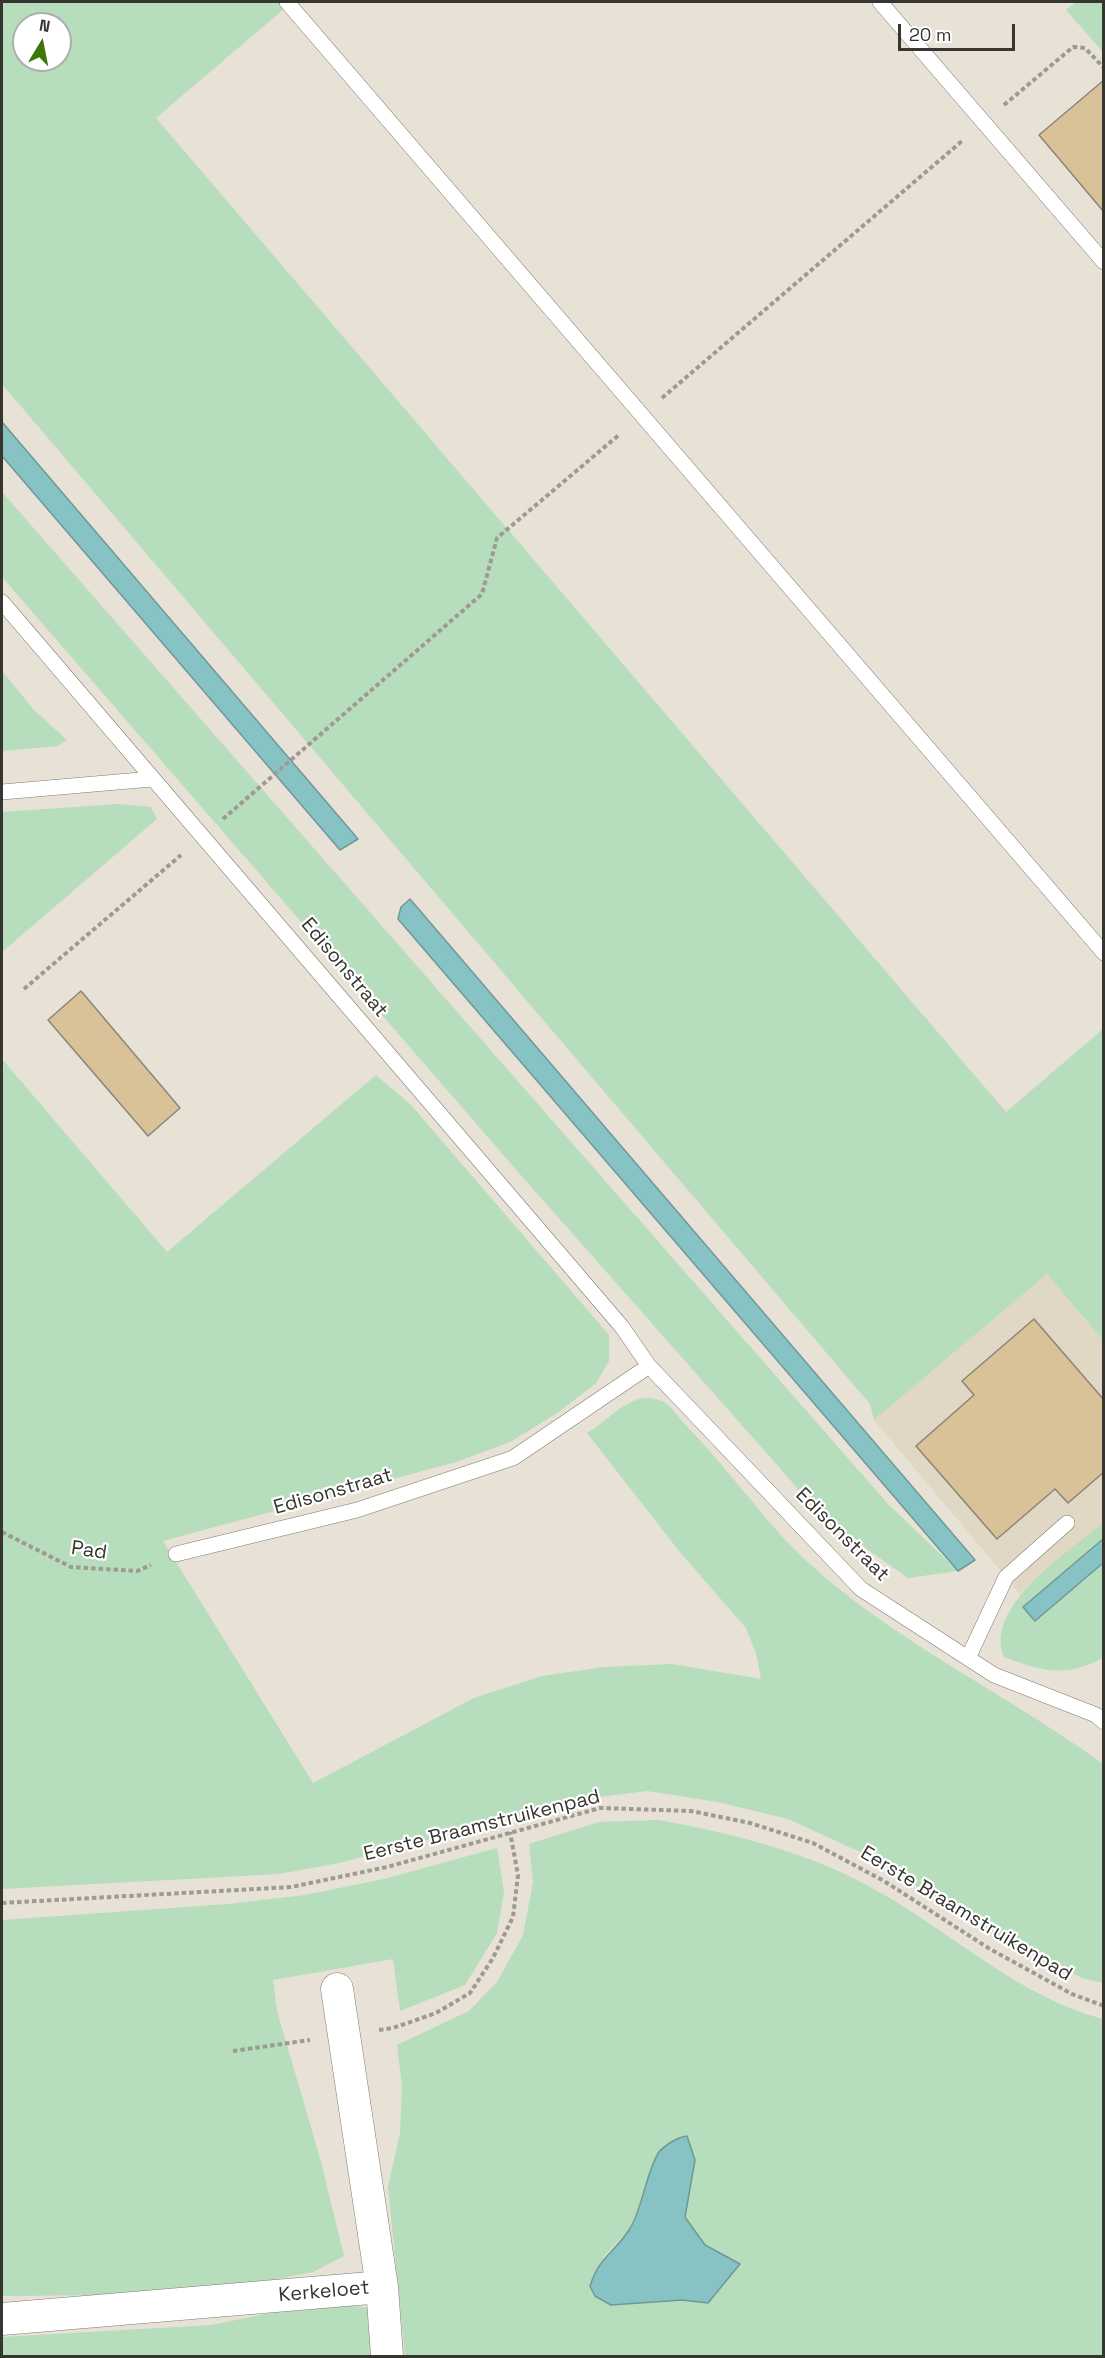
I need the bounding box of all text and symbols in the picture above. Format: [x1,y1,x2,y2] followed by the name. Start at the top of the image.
[12,12,72,72] north arrow
[901,12,1018,50] scale bar
[38,14,52,37] text: N
[909,23,952,46] text: 20 m
[295,913,393,1023] street label: Edisonstraat
[271,1464,395,1520] street label: Edisonstraat
[790,1483,894,1587] street label: Edisonstraat
[70,1537,108,1565] street label: Pad
[361,1785,603,1867] street label: Eerste Braamstruikenpad
[856,1841,1076,1987] street label: Eerste Braamstruikenpad
[278,2276,370,2308] street label: Kerkeloet

